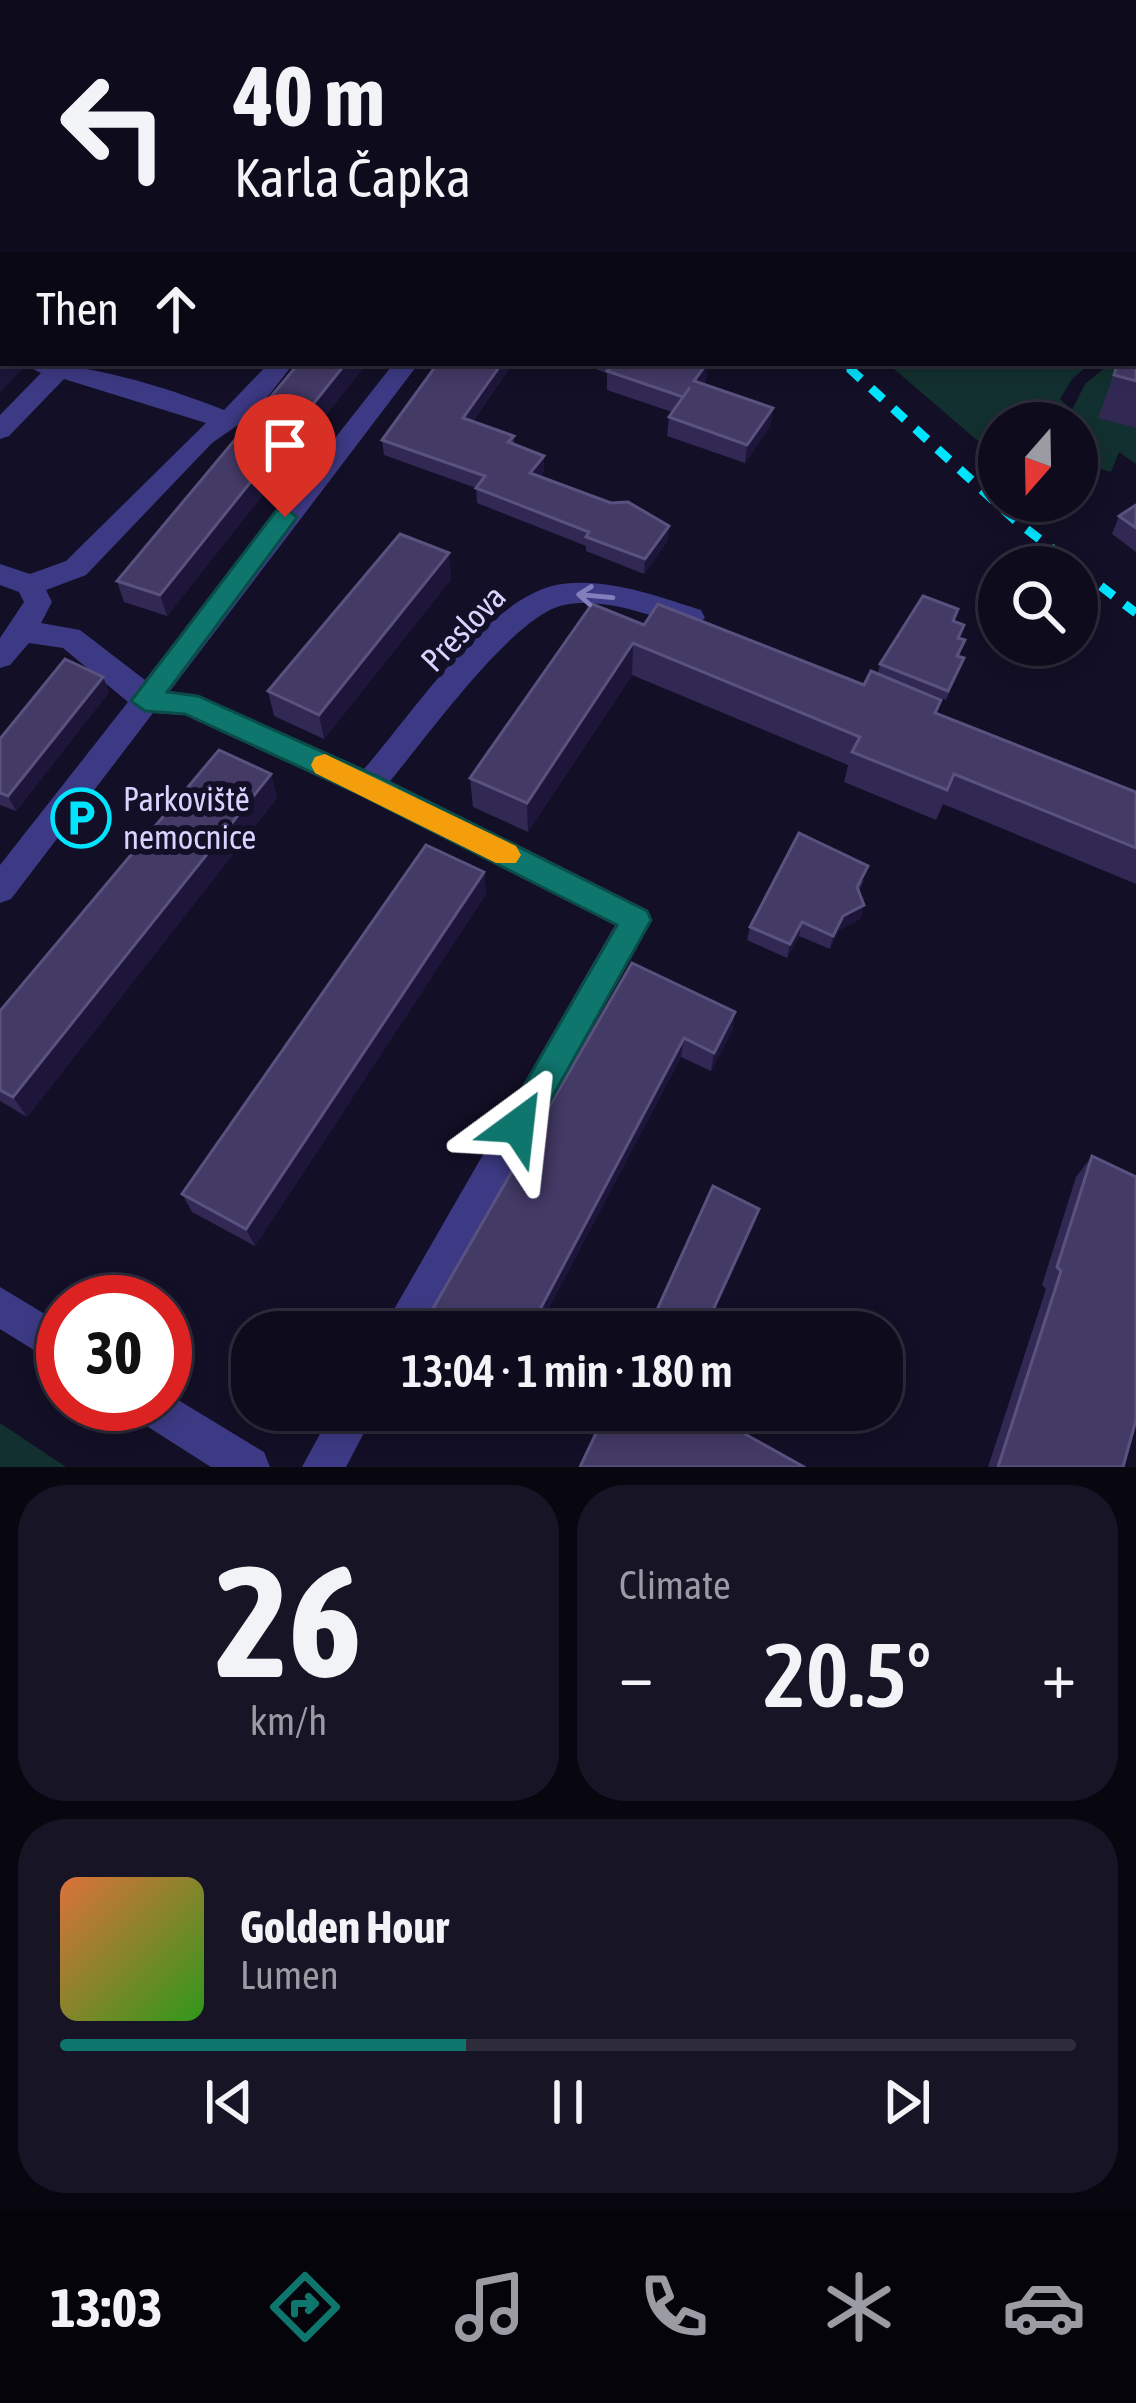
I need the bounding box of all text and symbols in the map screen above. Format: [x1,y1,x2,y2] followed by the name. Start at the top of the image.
[36,48,192,204] icon: left
[234,48,385,144] text: 40 m
[234,147,471,208] text: Karla Čapka
[143,276,209,342] icon: ahead
[36,283,119,335] text: Then
[234,394,336,517] pin
[978,402,1098,522] north arrow
[978,402,1098,666] map controls
[252,412,318,478] icon: arrive
[978,546,1098,666] button: search
[413,577,513,679] street label: Preslova
[576,585,615,608] one-way arrow
[123,780,256,856] place label: Parkoviště nemocnice
[50,787,112,849] parking icon: Parkoviště nemocnice
[455,1063,581,1189] position arrow
[36,1275,192,1431] speed limit sign: 30
[401,1345,733,1397] text: 13:04 · 1 min · 180 m
[215,1531,362,1710] text: 26
[619,1563,731,1607] text: Climate
[764,1623,931,1726] text: 20.5°
[619,1636,653,1712] text: −
[1042,1636,1076,1712] text: +
[250,1699,327,1743] text: km/h
[240,1901,449,1953] text: Golden Hour
[240,1953,339,1997] text: Lumen
[196,2069,262,2135] icon: previous
[535,2069,601,2135] icon: pause
[874,2069,940,2135] icon: next
[263,2265,347,2349] icon: directions
[448,2265,532,2349] icon: music
[632,2265,716,2349] icon: phone
[817,2265,901,2349] icon: climate
[1002,2265,1086,2349] icon: car
[50,2277,163,2338] text: 13:03

